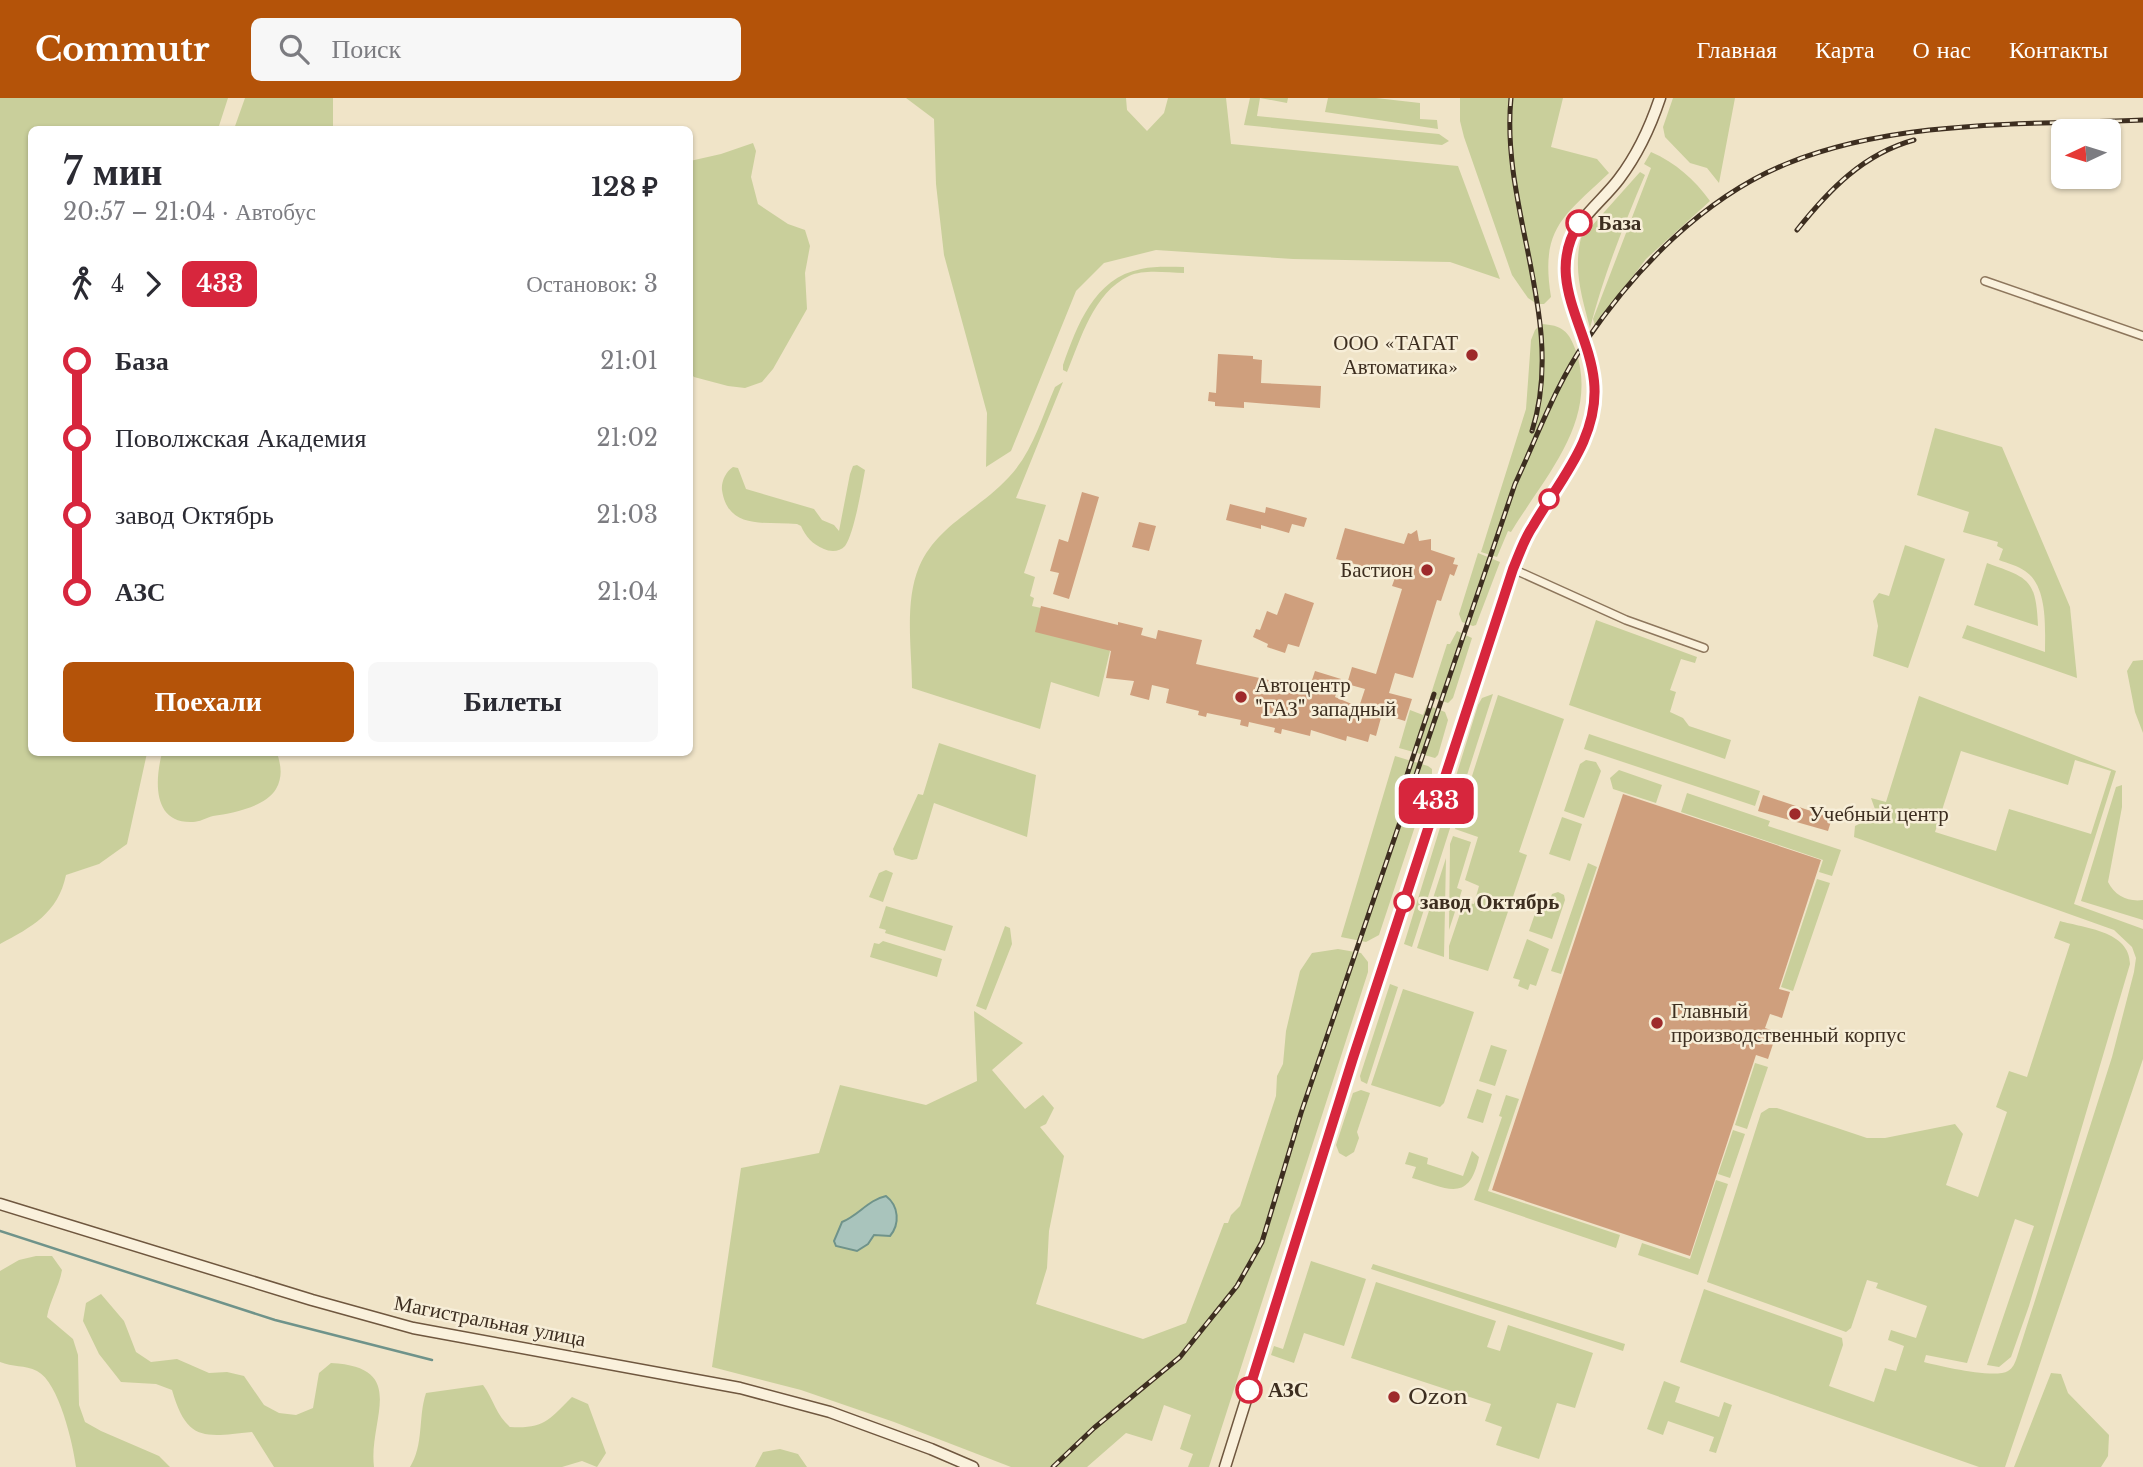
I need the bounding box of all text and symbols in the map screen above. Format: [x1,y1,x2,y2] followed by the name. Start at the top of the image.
[251,18,741,81] search box
[35,29,209,70] text: Commutr
[275,30,313,68] icon: search
[331,33,401,65] text: Поиск
[1697,35,1777,64] text: Главная
[1815,35,1875,64] text: Карта
[1913,35,1971,64] text: О нас
[2009,35,2108,64] text: Контакты
[2051,119,2121,189] north arrow
[2051,119,2121,189] map controls
[63,148,163,195] text: 7 мин
[591,171,658,203] text: 128 ₽
[63,198,316,226] text: 20:57 – 21:04 · Автобус
[1566,210,1592,236] marker: База
[1598,210,1642,236] place label: База
[63,265,101,303] icon: walk
[134,265,172,303] icon: forward
[196,269,243,298] text: 433
[111,270,124,298] text: 4
[526,270,658,298] text: Остановок: 3
[1333,330,1458,380] place label: ООО «ТАГАТ Автоматика»
[115,345,169,377] text: База
[600,347,658,375] text: 21:01
[1464,347,1480,363] marker: ООО «ТАГАТ Автоматика»
[115,422,366,454] text: Поволжская Академия
[596,424,658,452] text: 21:02
[1539,489,1559,509] unlabelled marker
[115,499,274,531] text: завод Октябрь
[596,501,658,529] text: 21:03
[1340,557,1413,583] place label: Бастион
[1419,562,1435,578] marker: Бастион
[115,576,166,608] text: АЗС
[597,578,658,606] text: 21:04
[63,662,354,742] button: Поехали
[368,662,658,742] button: Билеты
[1255,672,1396,722] place label: Автоцентр "ГАЗ" западный
[1233,689,1249,705] marker: Автоцентр "ГАЗ" западный
[1396,778,1476,824] line badge: 433
[1413,786,1459,815] text: 433
[1809,801,1949,827] place label: Учебный центр
[1787,806,1803,822] marker: Учебный центр
[1420,889,1559,915] place label: завод Октябрь
[1394,892,1414,912] marker: завод Октябрь
[1671,998,1906,1048] place label: Главный производственный корпус
[1649,1015,1665,1031] marker: Главный производственный корпус
[392,1290,589,1352] street label: Магистральная улица
[1236,1377,1262,1403] marker: АЗС
[1268,1377,1309,1403] place label: АЗС
[1408,1384,1468,1410] place label: Ozon
[1386,1389,1402,1405] marker: Ozon

